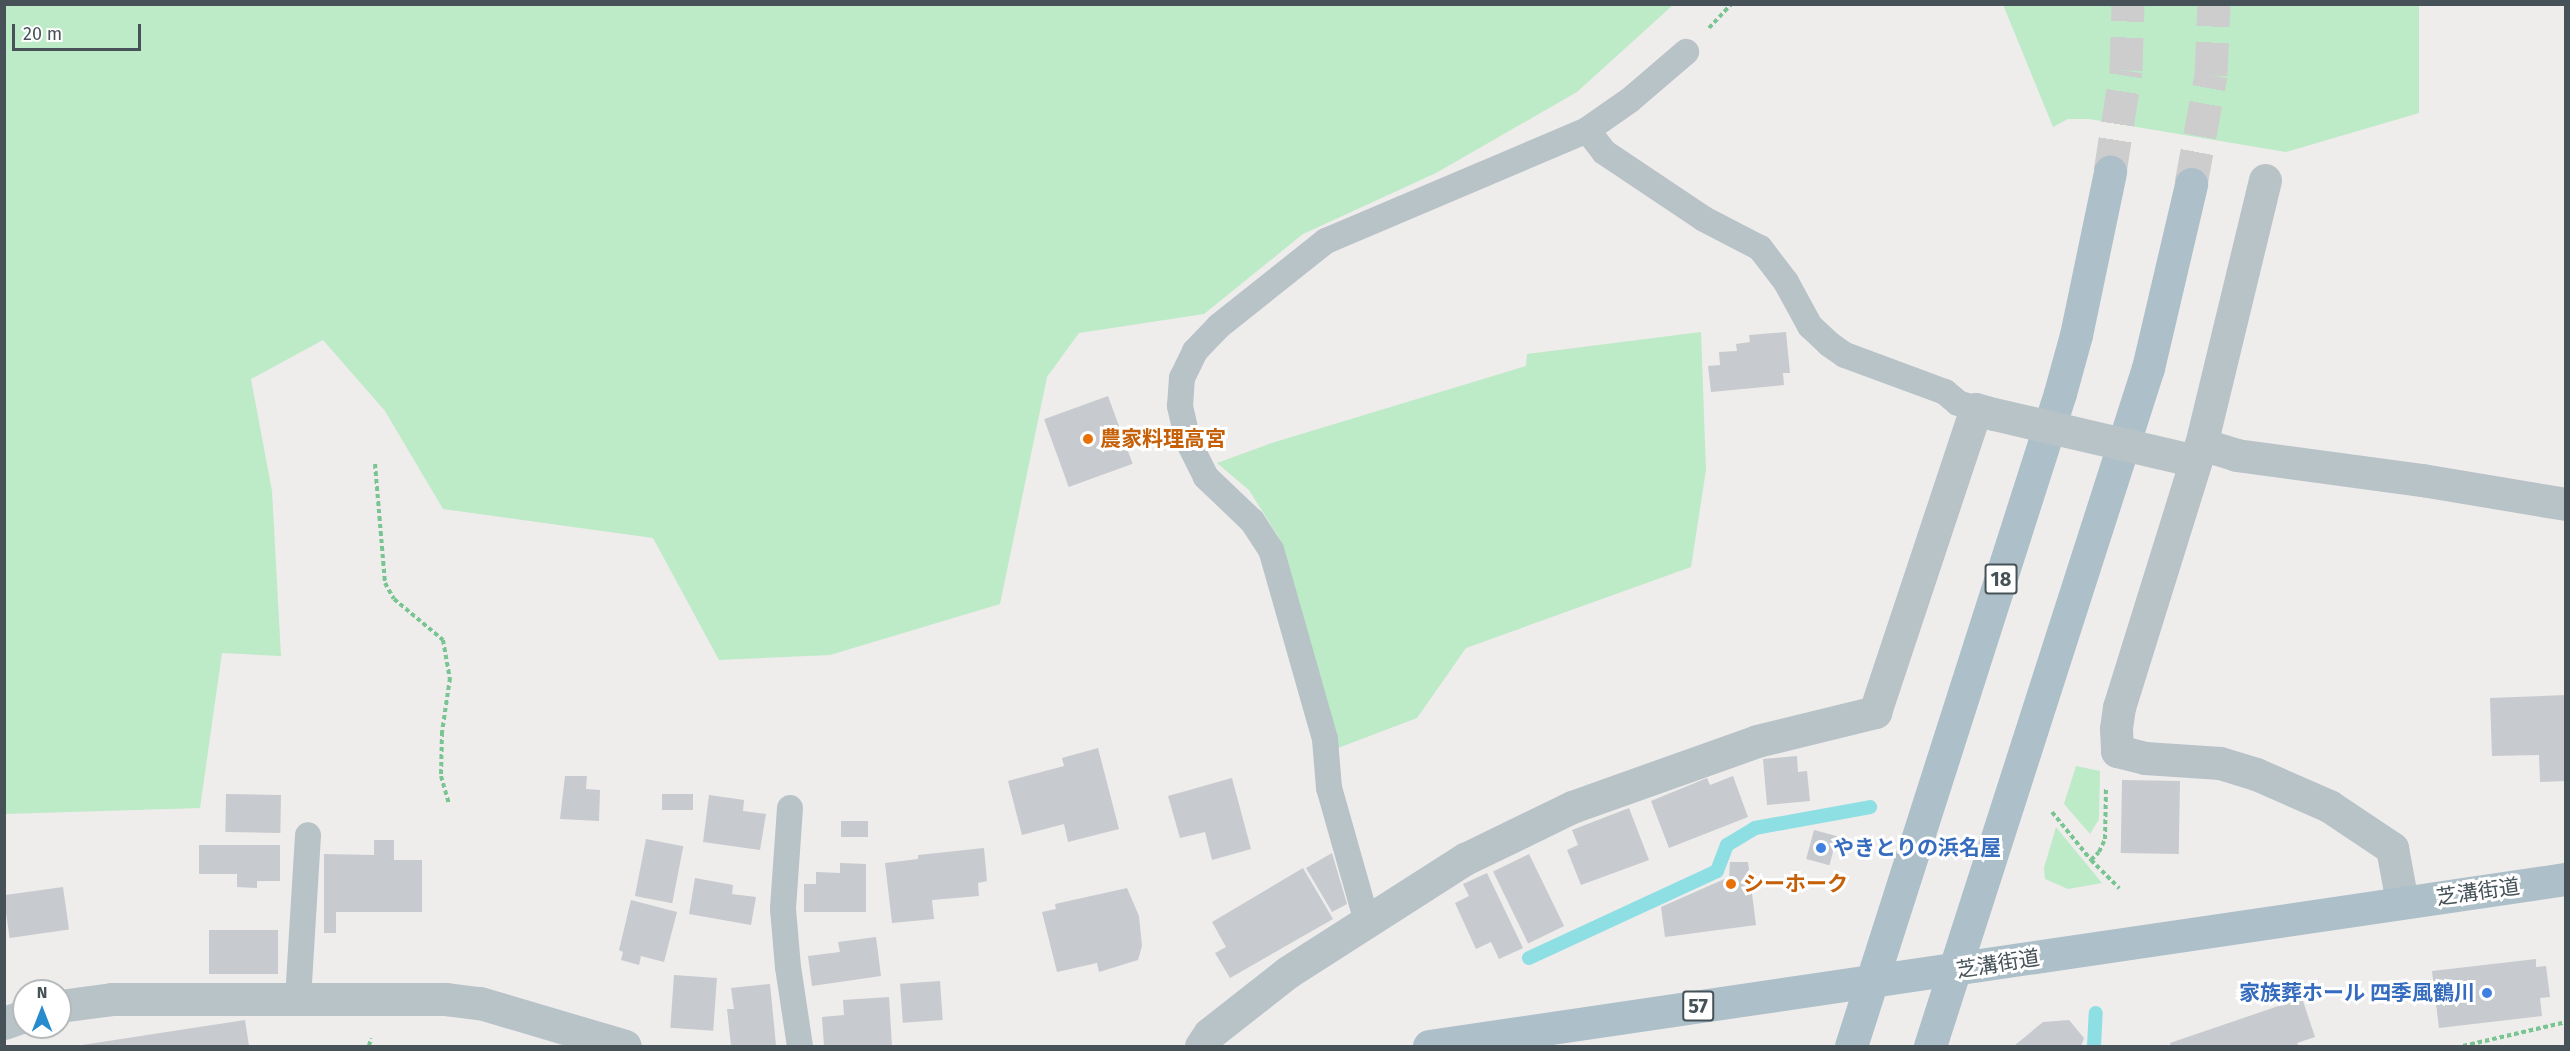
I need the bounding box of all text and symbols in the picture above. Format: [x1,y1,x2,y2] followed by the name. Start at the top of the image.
[15,12,144,50] scale bar
[23,23,62,45] text: 20 m
[1100,426,1226,452] place label: 農家料理高宮
[1081,432,1095,446] marker: 農家料理高宮
[1984,562,2018,596] road number: 18
[1833,835,2001,861] place label: やきとりの浜名屋
[1814,841,1828,855] marker: やきとりの浜名屋
[1743,871,1848,897] place label: シーホーク
[2435,874,2521,910] street label: 芝溝街道
[1724,877,1738,891] marker: シーホーク
[1955,945,2041,983] street label: 芝溝街道
[12,979,72,1039] north arrow
[2239,980,2475,1006] place label: 家族葬ホール 四季風鶴川
[37,983,47,1002] text: N
[2480,986,2494,1000] marker: 家族葬ホール 四季風鶴川
[1682,989,1714,1023] road number: 57

